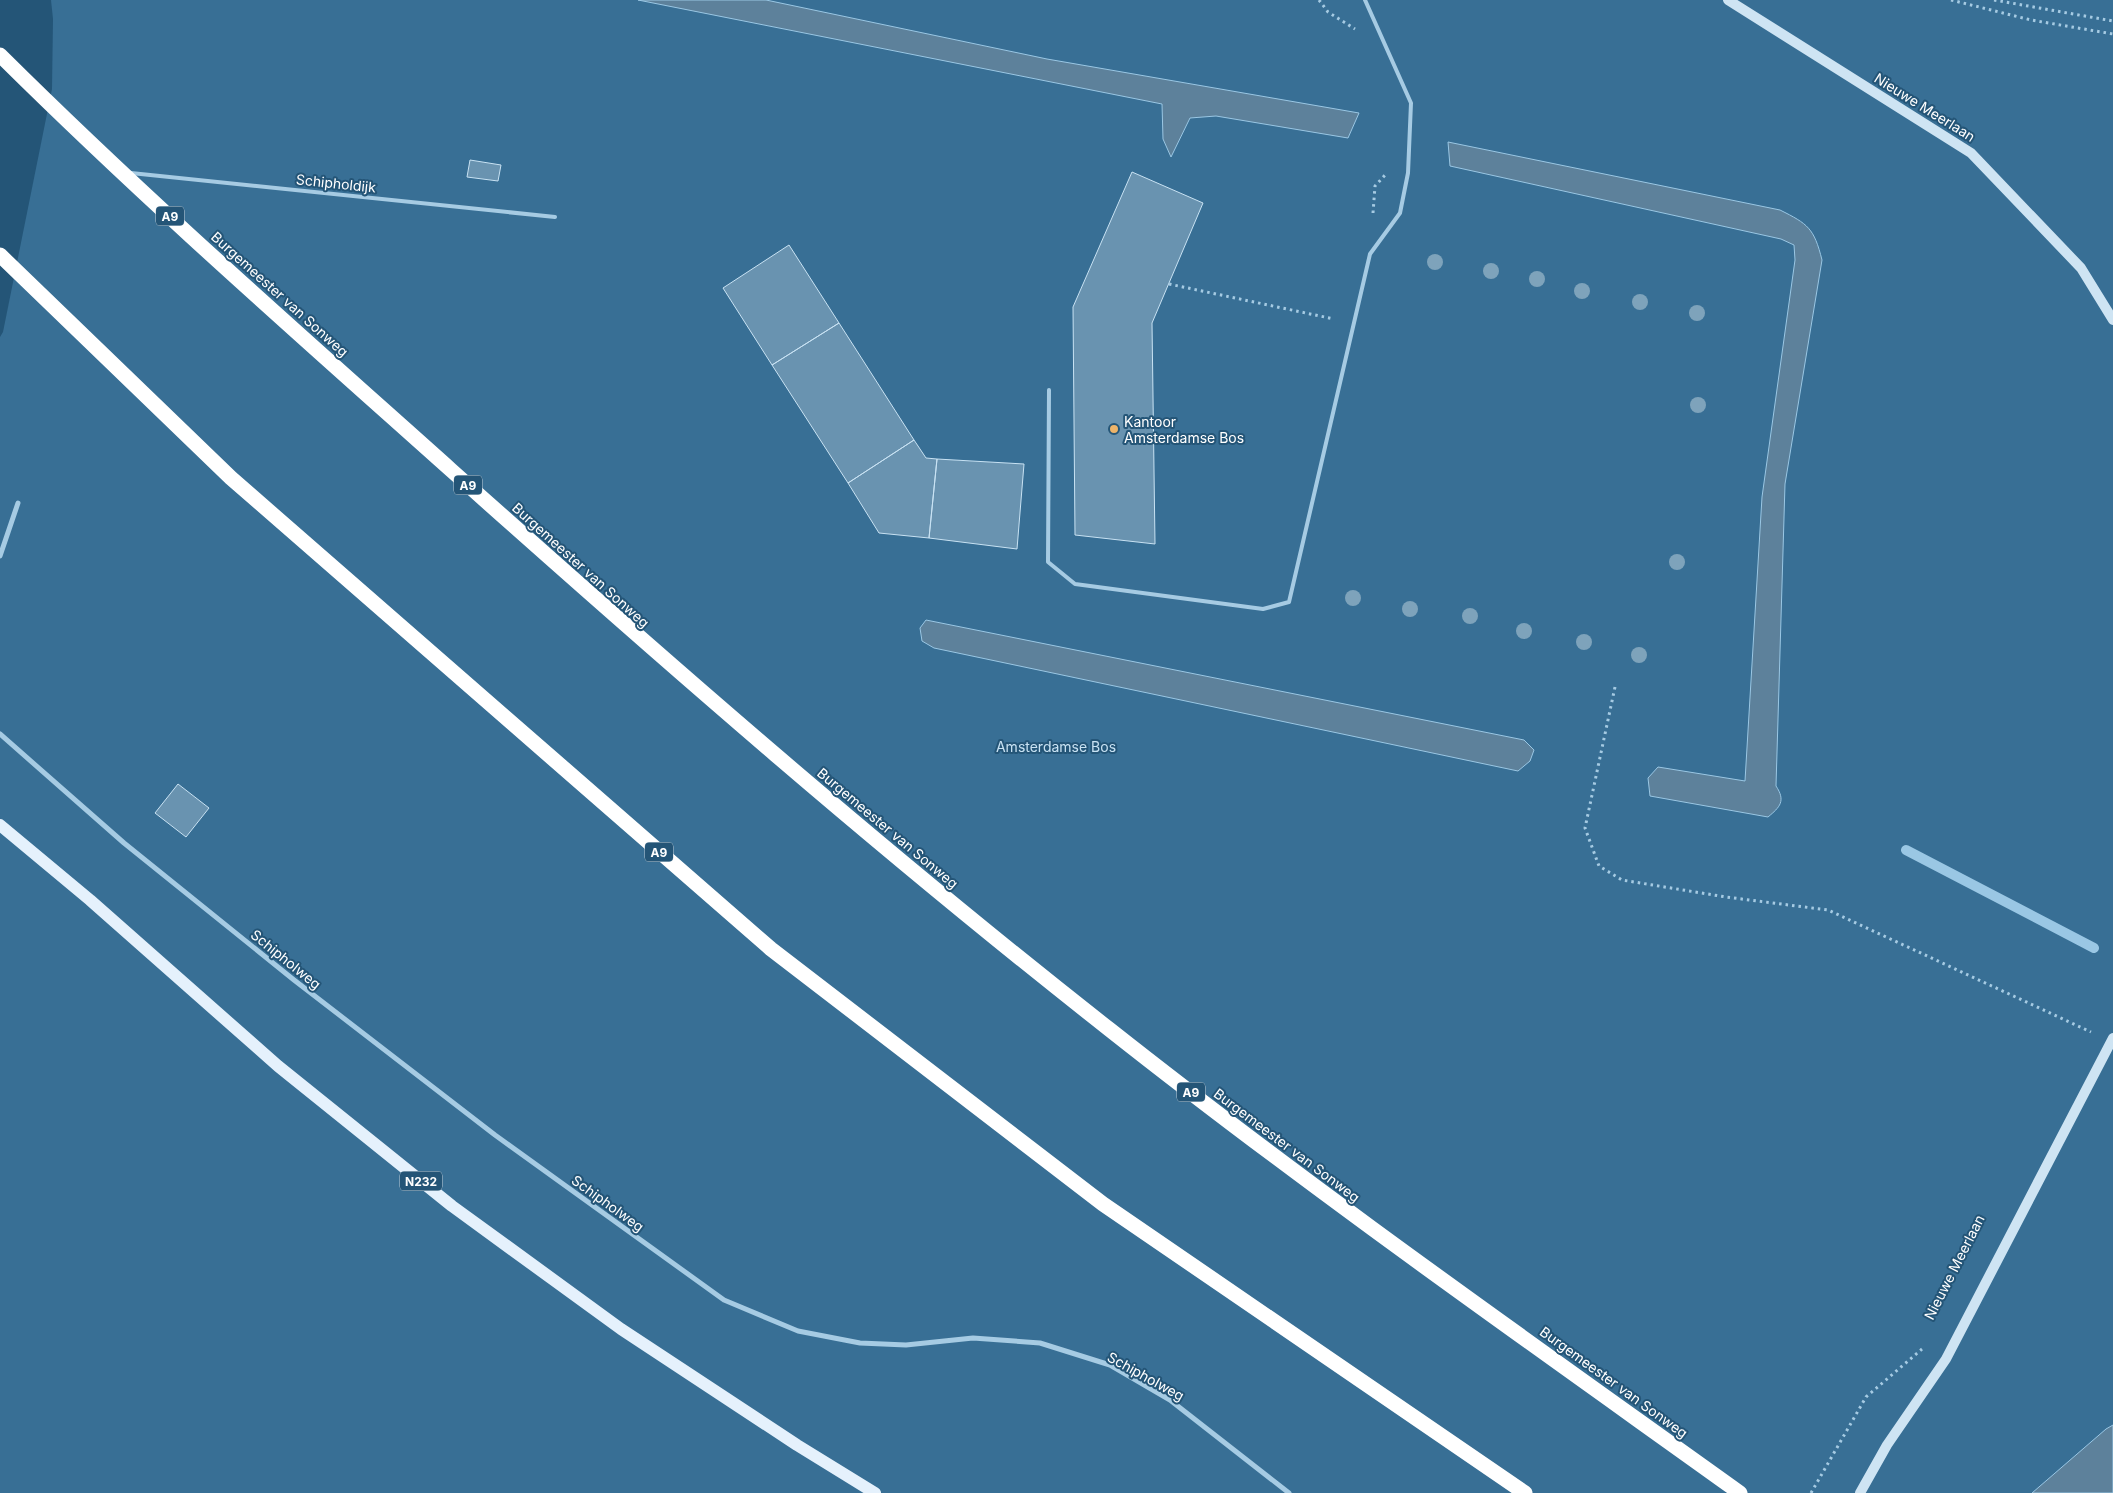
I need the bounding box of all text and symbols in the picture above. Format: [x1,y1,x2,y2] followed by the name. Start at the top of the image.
[1872,69,1978,145] street label: Nieuwe Meerlaan
[295,170,377,196] street label: Schipholdijk
[156,207,184,226] road number: A9
[208,228,352,360] street label: Burgemeester van Sonweg
[1124,413,1244,446] place label: Kantoor Amsterdamse Bos
[1108,423,1120,435] marker: Kantoor Amsterdamse Bos
[454,476,482,494] road number: A9
[509,499,653,631] street label: Burgemeester van Sonweg
[996,738,1116,755] park label: Amsterdamse Bos
[814,764,962,892] street label: Burgemeester van Sonweg
[645,842,673,862] road number: A9
[248,926,324,992] street label: Schipholweg
[1177,1082,1205,1102] road number: A9
[1211,1084,1363,1206] street label: Burgemeester van Sonweg
[569,1171,647,1235] street label: Schipholweg
[400,1172,442,1190] road number: N232
[1920,1212,1988,1322] street label: Nieuwe Meerlaan
[1537,1323,1691,1441] street label: Burgemeester van Sonweg
[1105,1348,1187,1404] street label: Schipholweg

